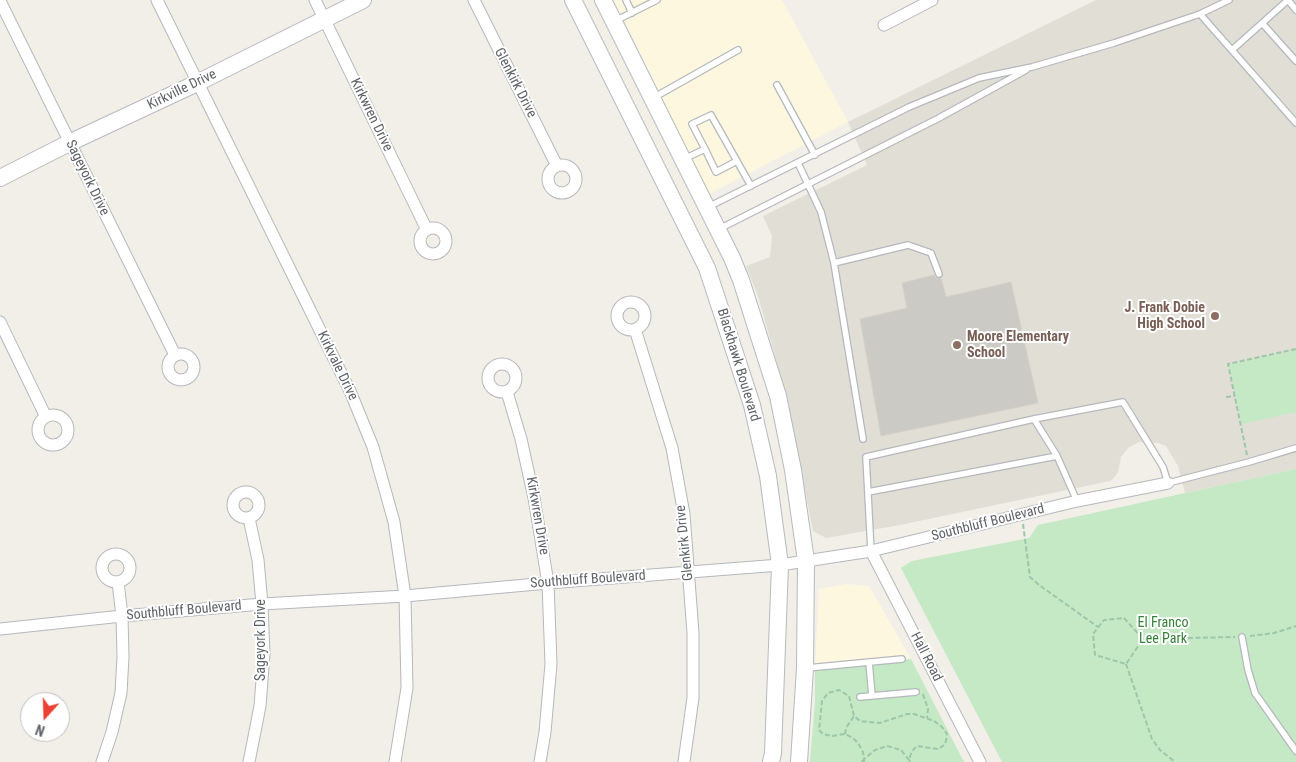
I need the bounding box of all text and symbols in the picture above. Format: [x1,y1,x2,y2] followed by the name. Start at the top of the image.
[490,45,540,121] street label: Glenkirk Drive
[145,66,219,114] street label: Kirkville Drive
[346,76,396,154] street label: Kirkwren Drive
[62,138,112,218] street label: Sageyork Drive
[1124,300,1205,332] place label: J. Frank Dobie High School
[713,306,763,424] street label: Blackhawk Boulevard
[1209,310,1221,322] marker: J. Frank Dobie High School
[313,329,361,403] street label: Kirkvale Drive
[967,329,1069,362] place label: Moore Elementary School
[951,339,963,351] marker: Moore Elementary School
[522,476,552,556] street label: Kirkwren Drive
[930,501,1046,545] street label: Southbluff Boulevard
[673,504,697,582] street label: Glenkirk Drive
[530,568,646,592] street label: Southbluff Boulevard
[126,598,242,624] street label: Southbluff Boulevard
[253,599,269,681] street label: Sageyork Drive
[1138,615,1188,648] park label: El Franco Lee Park
[906,630,946,684] street label: Hall Road
[20,692,70,742] north arrow
[33,721,47,739] text: N

